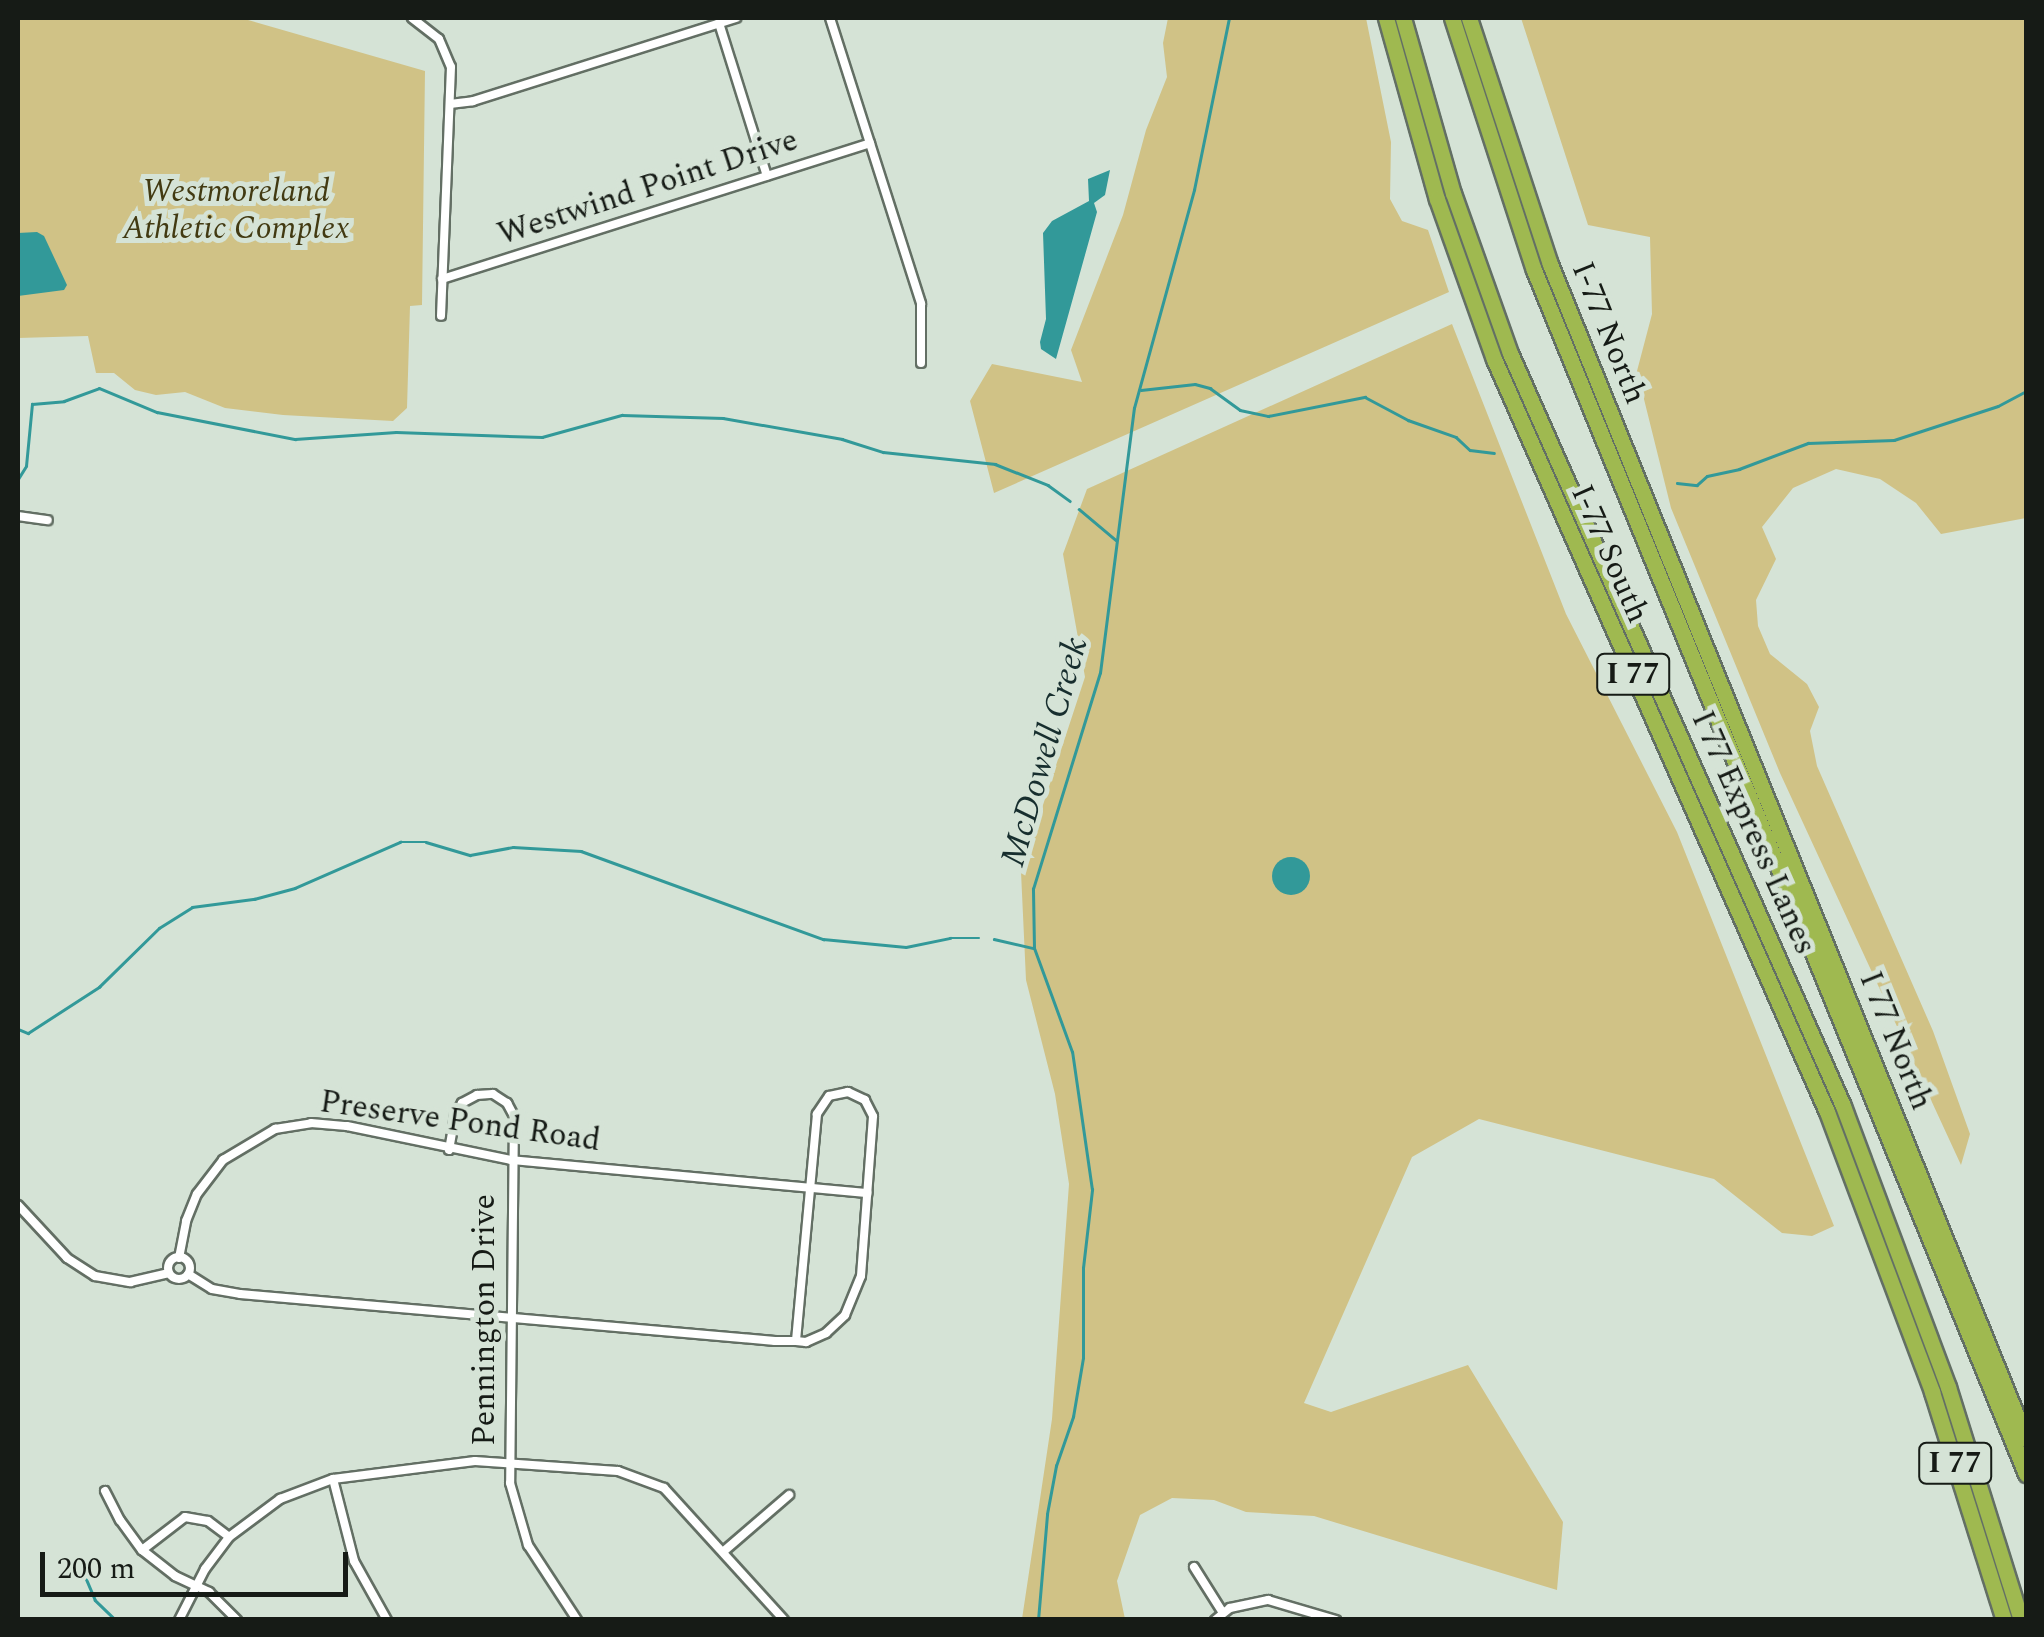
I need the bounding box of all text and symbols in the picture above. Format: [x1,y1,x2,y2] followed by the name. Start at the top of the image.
[493,121,803,255] street label: Westwind Point Drive
[123,174,349,249] park label: Westmoreland Athletic Complex
[1562,256,1654,410] street label: I-77 North
[1562,479,1656,629] street label: I-77 South
[992,633,1098,871] water label: McDowell Creek
[1596,649,1670,699] road number: I 77
[1682,705,1824,961] street label: I 77 Express Lanes
[1850,966,1940,1116] street label: I 77 North
[317,1083,603,1161] street label: Preserve Pond Road
[466,1194,504,1446] street label: Pennington Drive
[1918,1438,1992,1488] road number: I 77
[45,1532,352,1594] scale bar
[57,1546,135,1592] text: 200 m

